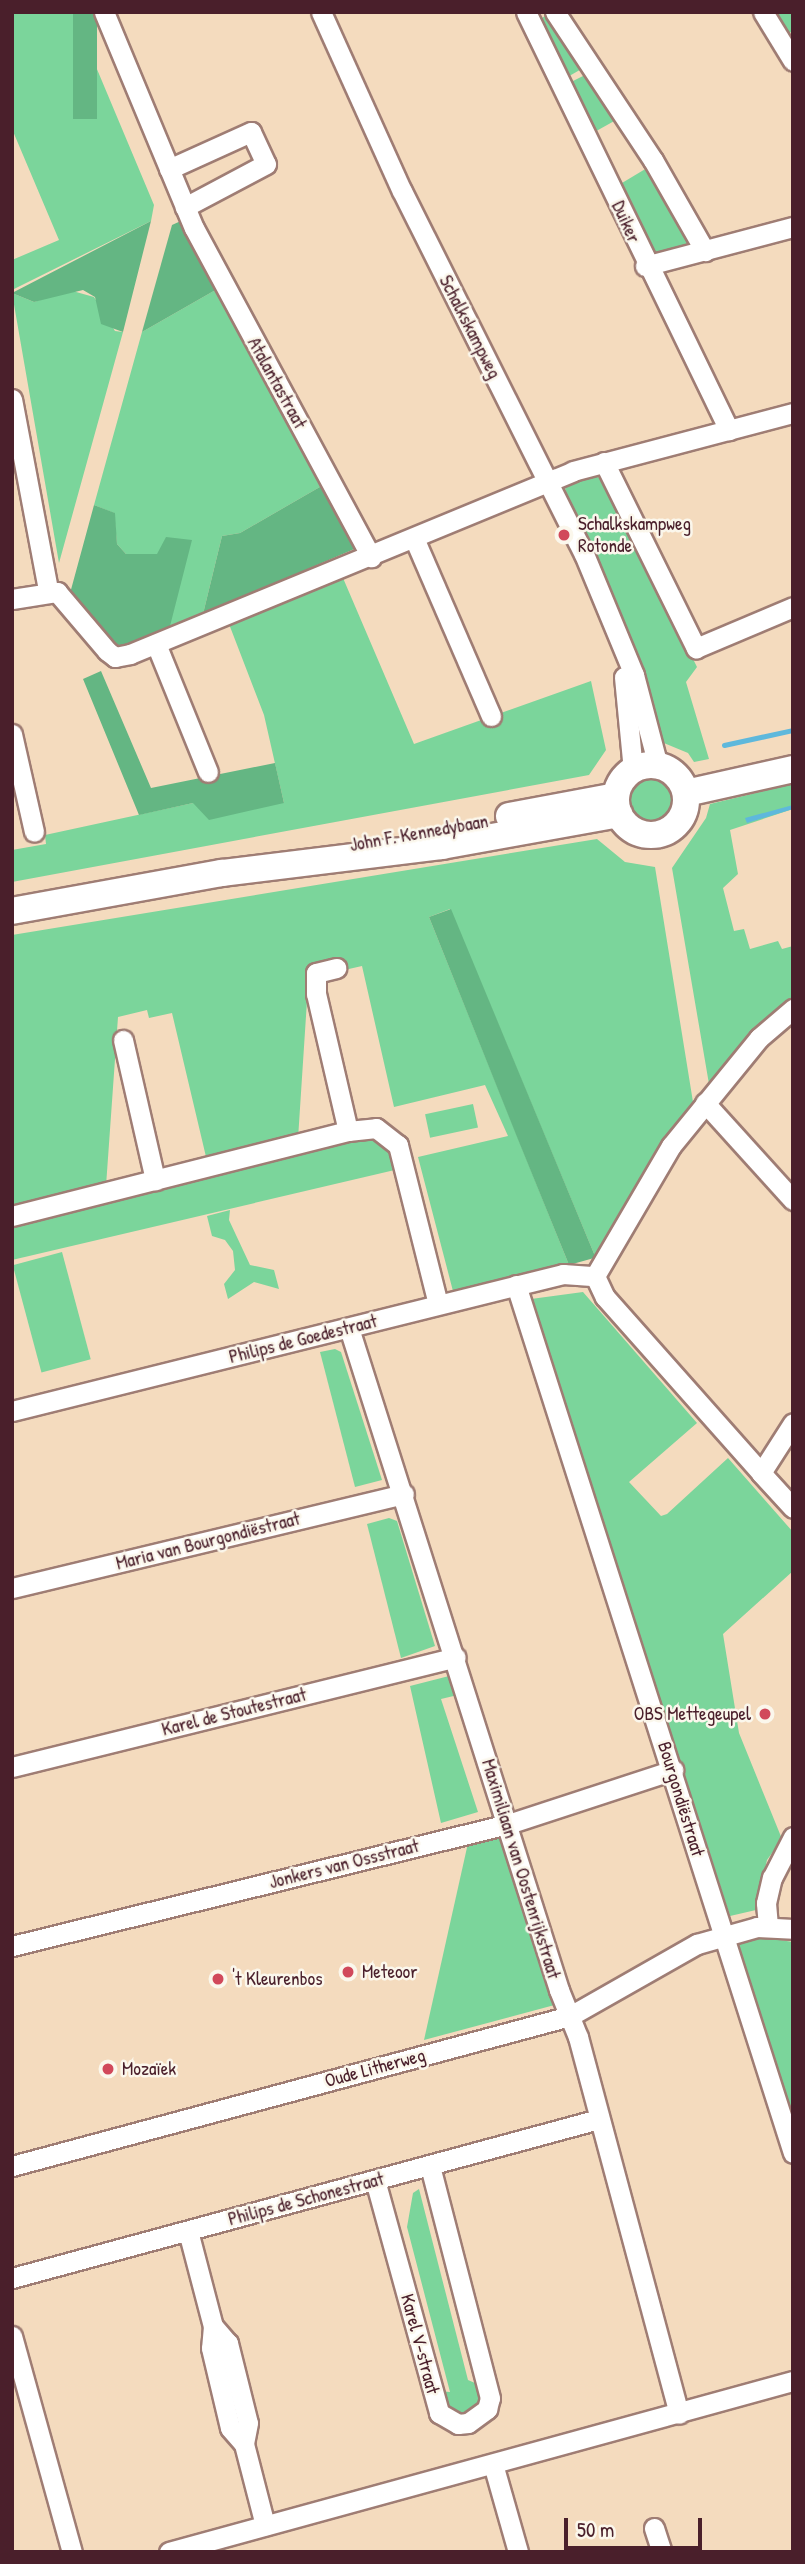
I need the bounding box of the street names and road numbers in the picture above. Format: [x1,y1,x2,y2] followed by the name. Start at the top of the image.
[607,197,645,247] street label: Duiker
[434,271,506,383] street label: Schalkskampweg
[243,333,311,433] street label: Atalantastraat
[348,810,490,856] street label: John F. Kennedybaan
[227,1310,379,1368] street label: Philips de Goedestraat
[114,1507,302,1575] street label: Maria van Bourgondiëstraat
[159,1683,309,1741] street label: Karel de Stoutestraat
[653,1739,709,1859] street label: Bourgondiëstraat
[477,1756,565,1982] street label: Maximiliaan van Oostenrijkstraat
[267,1834,421,1894] street label: Jonkers van Ossstraat
[322,2044,428,2092] street label: Oude Litherweg
[226,2167,386,2231] street label: Philips de Schonestraat
[396,2291,444,2397] street label: Karel V-straat

